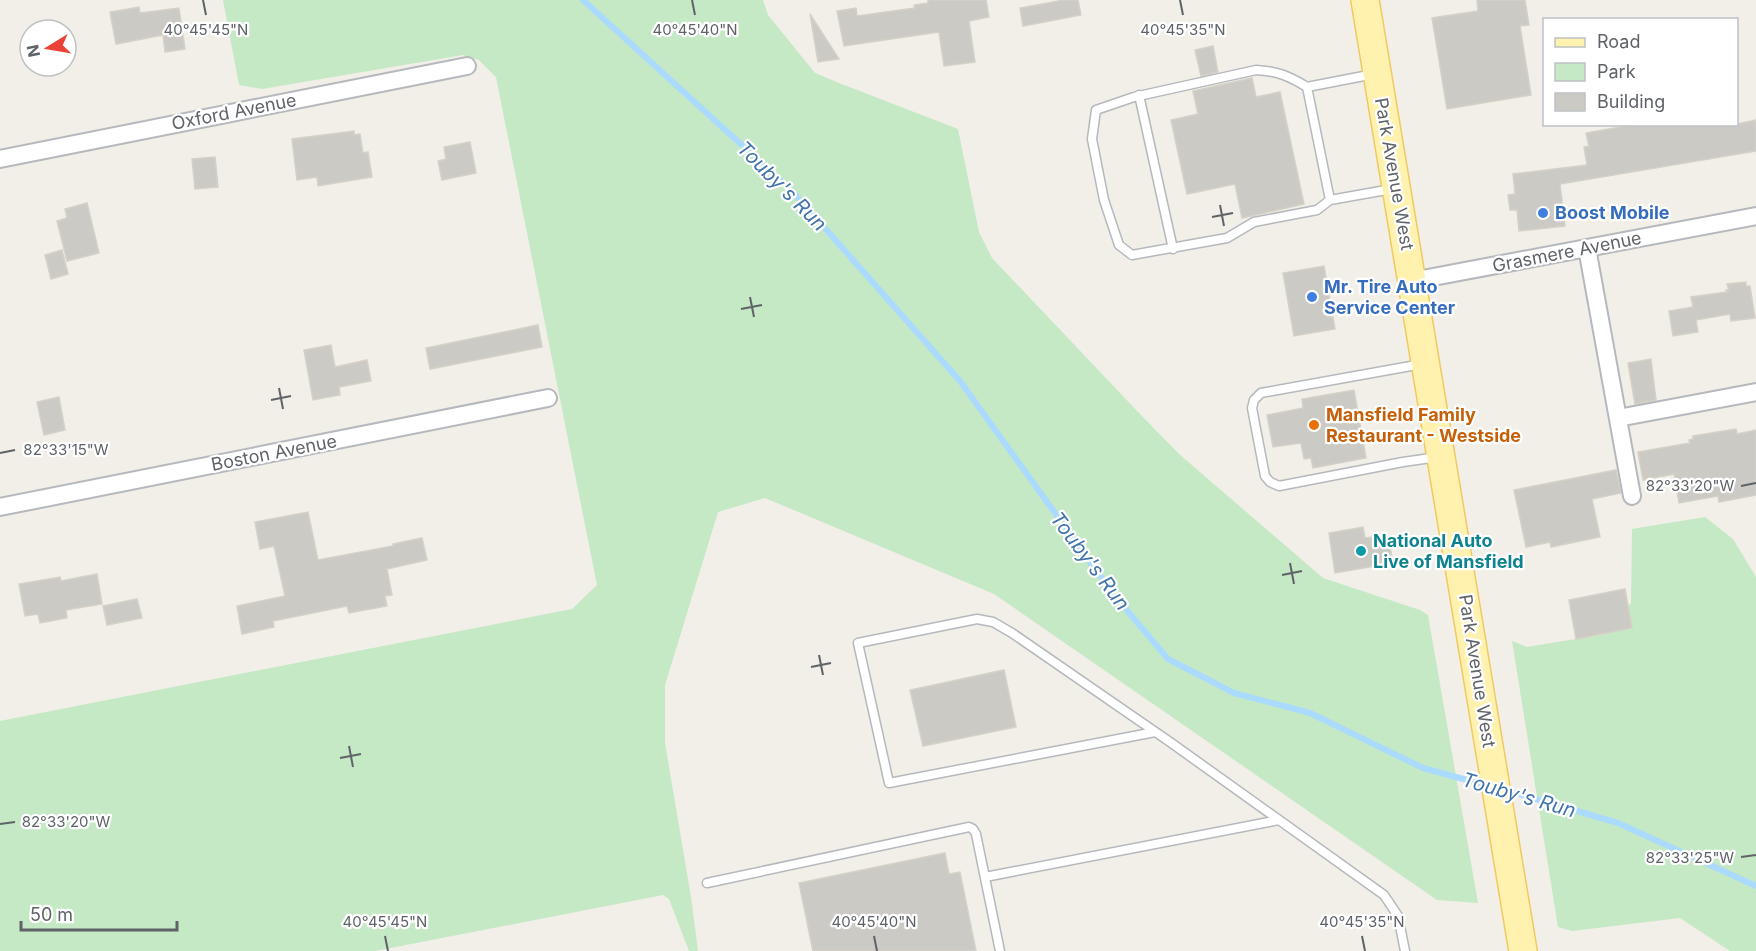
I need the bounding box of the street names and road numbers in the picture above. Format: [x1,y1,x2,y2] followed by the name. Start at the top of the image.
[170,89,298,134] street label: Oxford Avenue
[1371,96,1418,252] street label: Park Avenue West
[1491,227,1643,276] street label: Grasmere Avenue
[209,430,338,475] street label: Boston Avenue
[1455,593,1500,749] street label: Park Avenue West

